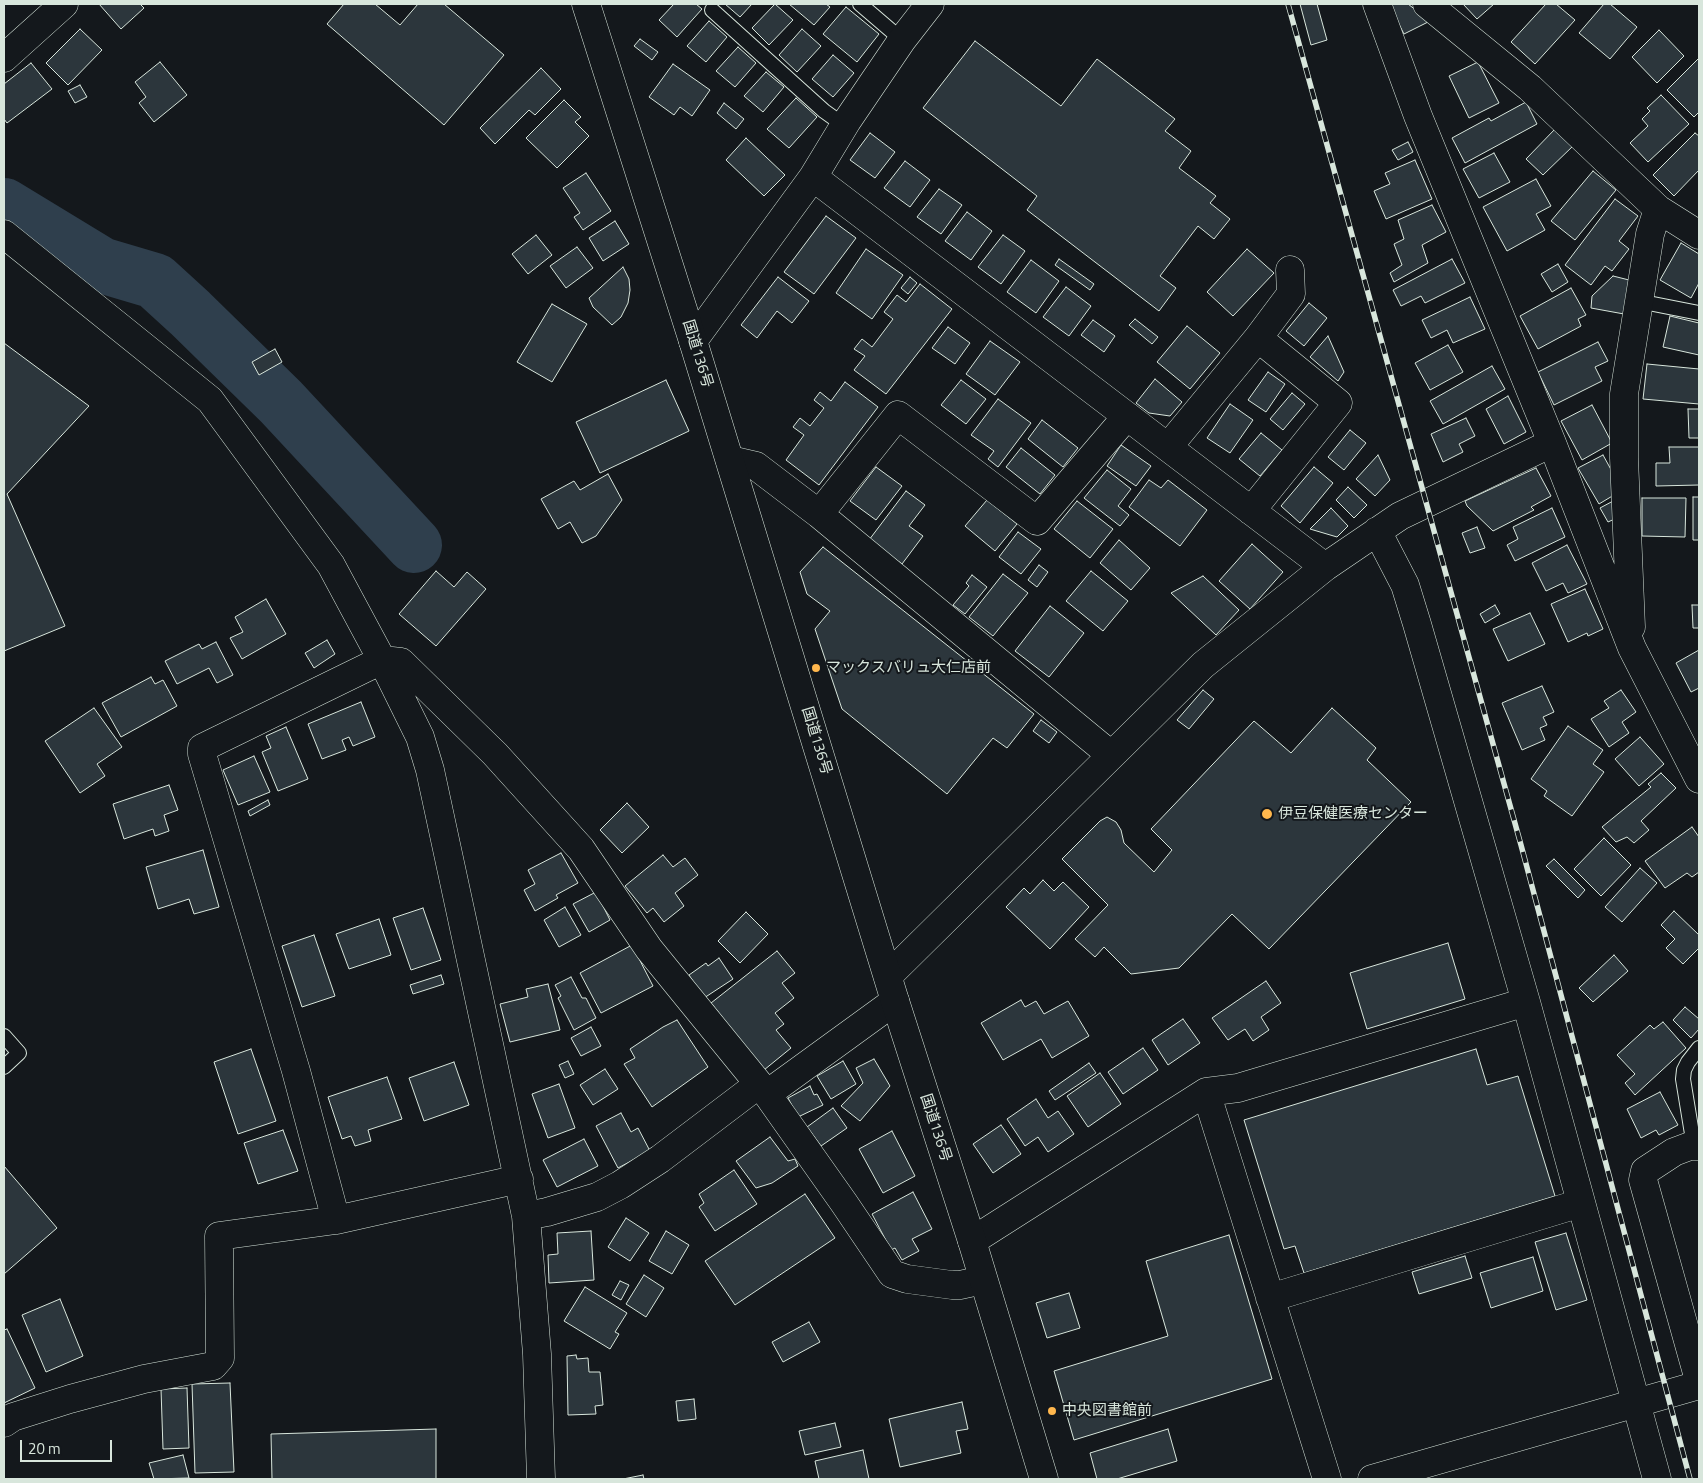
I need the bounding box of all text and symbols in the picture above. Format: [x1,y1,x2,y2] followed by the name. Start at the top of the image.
[678,318,716,390] street label: 国道136号
[826,659,991,677] place label: マックスバリュ大仁店前
[810,662,822,674] marker: マックスバリュ大仁店前
[797,705,835,777] street label: 国道136号
[1278,805,1428,823] place label: 伊豆保健医療センター
[1260,807,1274,821] marker: 伊豆保健医療センター
[916,1092,954,1164] street label: 国道136号
[1062,1402,1152,1420] place label: 中央図書館前
[1046,1405,1058,1417] marker: 中央図書館前
[22,1430,115,1462] scale bar
[28,1437,61,1460] text: 20 m

